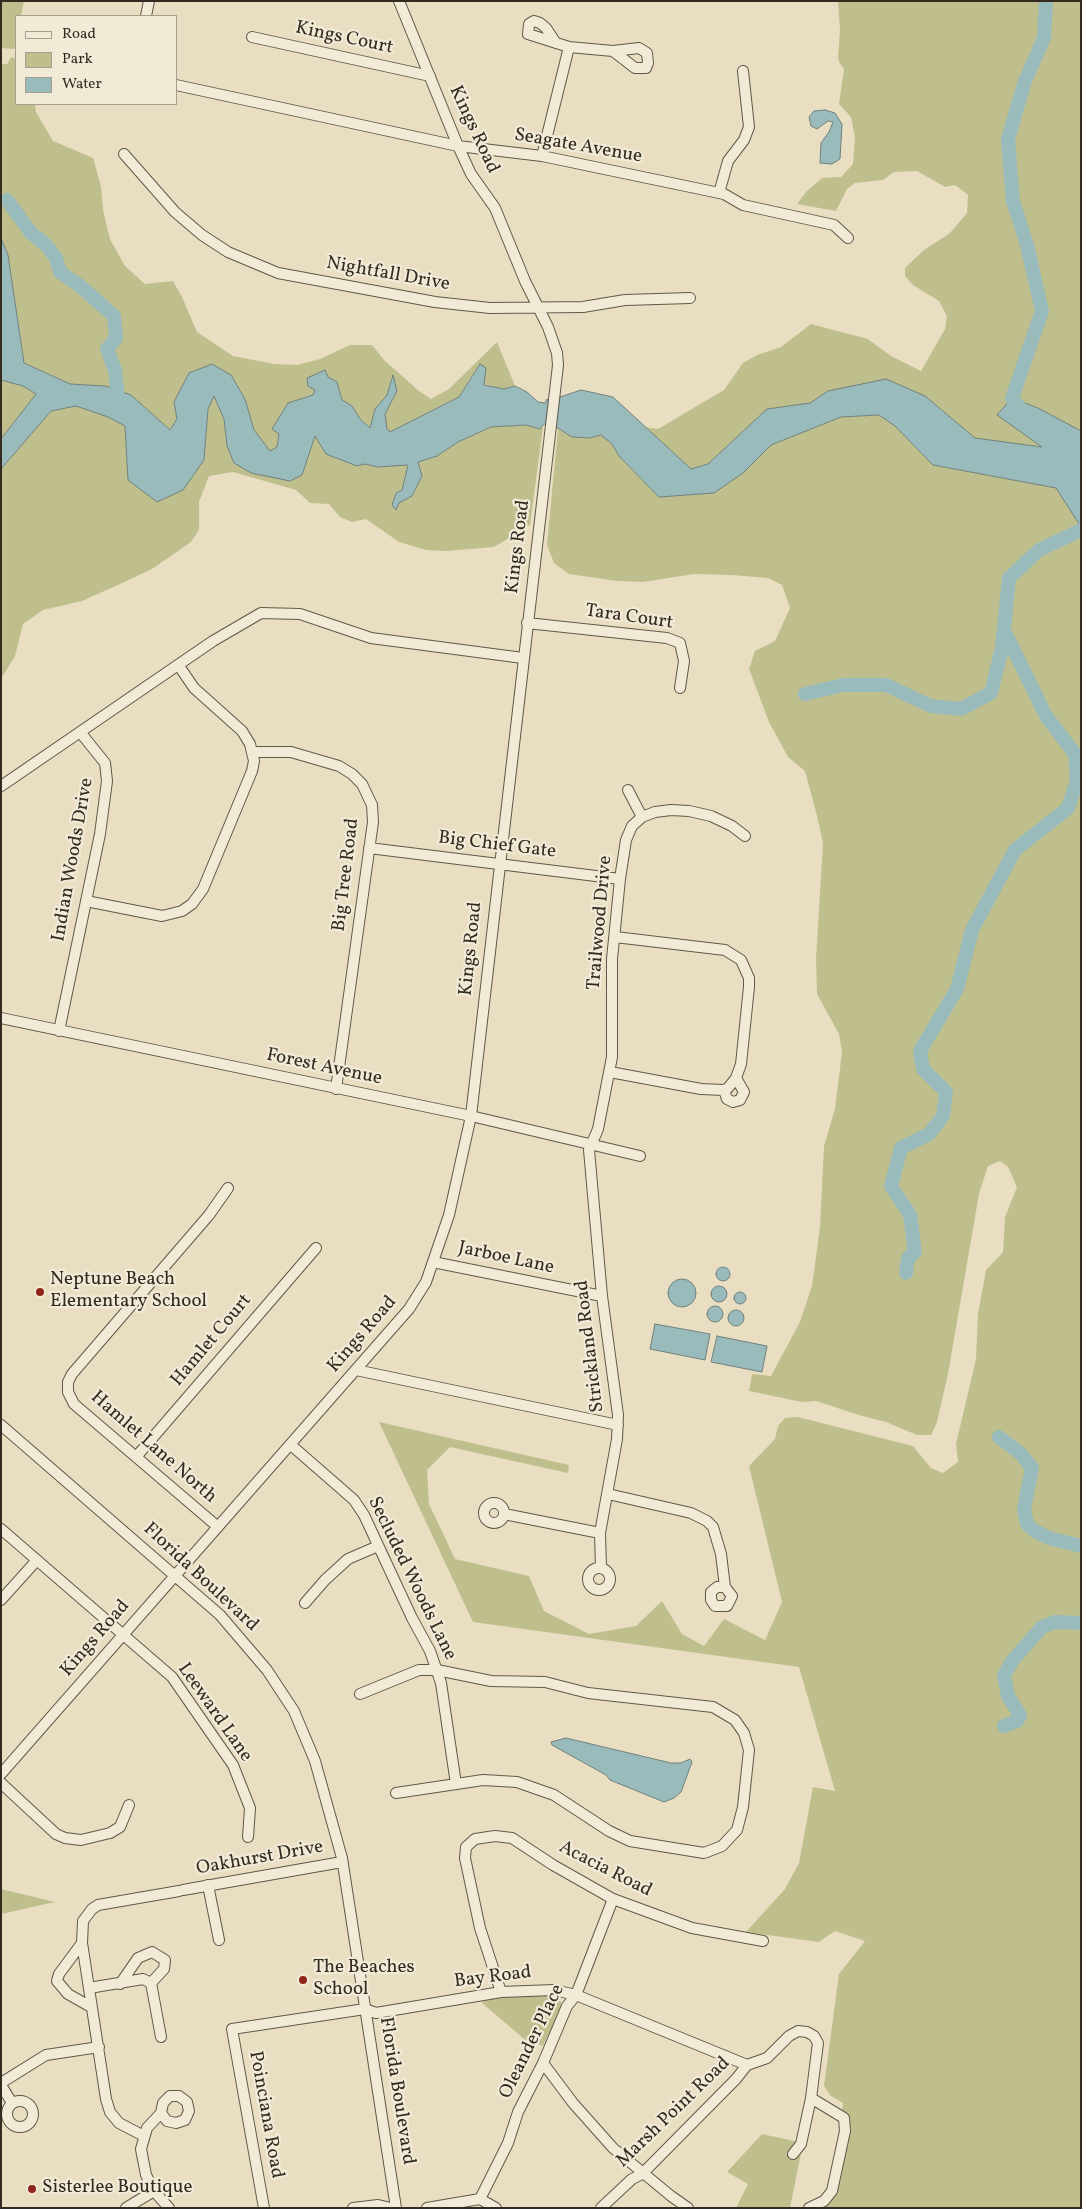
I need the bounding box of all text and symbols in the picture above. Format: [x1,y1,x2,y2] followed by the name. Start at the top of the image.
[15,15,178,105] legend
[293,18,395,60] street label: Kings Court
[62,24,96,45] text: Road
[62,49,93,70] text: Park
[62,74,102,95] text: Water
[443,82,503,178] street label: Kings Road
[512,125,644,169] street label: Seagate Avenue
[324,253,452,297] street label: Nightfall Drive
[502,499,536,595] street label: Kings Road
[584,601,674,635] street label: Tara Court
[48,776,100,944] street label: Indian Woods Drive
[329,817,365,933] street label: Big Tree Road
[437,827,557,865] street label: Big Chief Gate
[584,855,618,991] street label: Trailwood Drive
[456,901,488,997] street label: Kings Road
[264,1045,384,1091] street label: Forest Avenue
[456,1238,556,1280] street label: Jarboe Lane
[50,1270,207,1314] place label: Neptune Beach Elementary School
[572,1279,610,1413] street label: Strickland Road
[34,1286,46,1298] marker: Neptune Beach Elementary School
[167,1290,257,1392] street label: Hamlet Court
[323,1292,403,1378] street label: Kings Road
[85,1387,221,1509] street label: Hamlet Lane North
[362,1494,460,1664] street label: Secluded Woods Lane
[138,1519,262,1637] street label: Florida Boulevard
[56,1596,136,1682] street label: Kings Road
[172,1659,256,1767] street label: Leeward Lane
[195,1837,325,1881] street label: Oakhurst Drive
[555,1837,655,1903] street label: Acacia Road
[313,1958,415,2002] place label: The Beaches School
[453,1962,533,1994] street label: Bay Road
[297,1974,309,1986] marker: The Beaches School
[495,1981,571,2103] street label: Oleander Place
[373,2015,419,2167] street label: Florida Boulevard
[243,2049,287,2181] street label: Poinciana Road
[612,2053,736,2173] street label: Marsh Point Road
[42,2178,192,2200] place label: Sisterlee Boutique
[26,2183,38,2195] marker: Sisterlee Boutique

